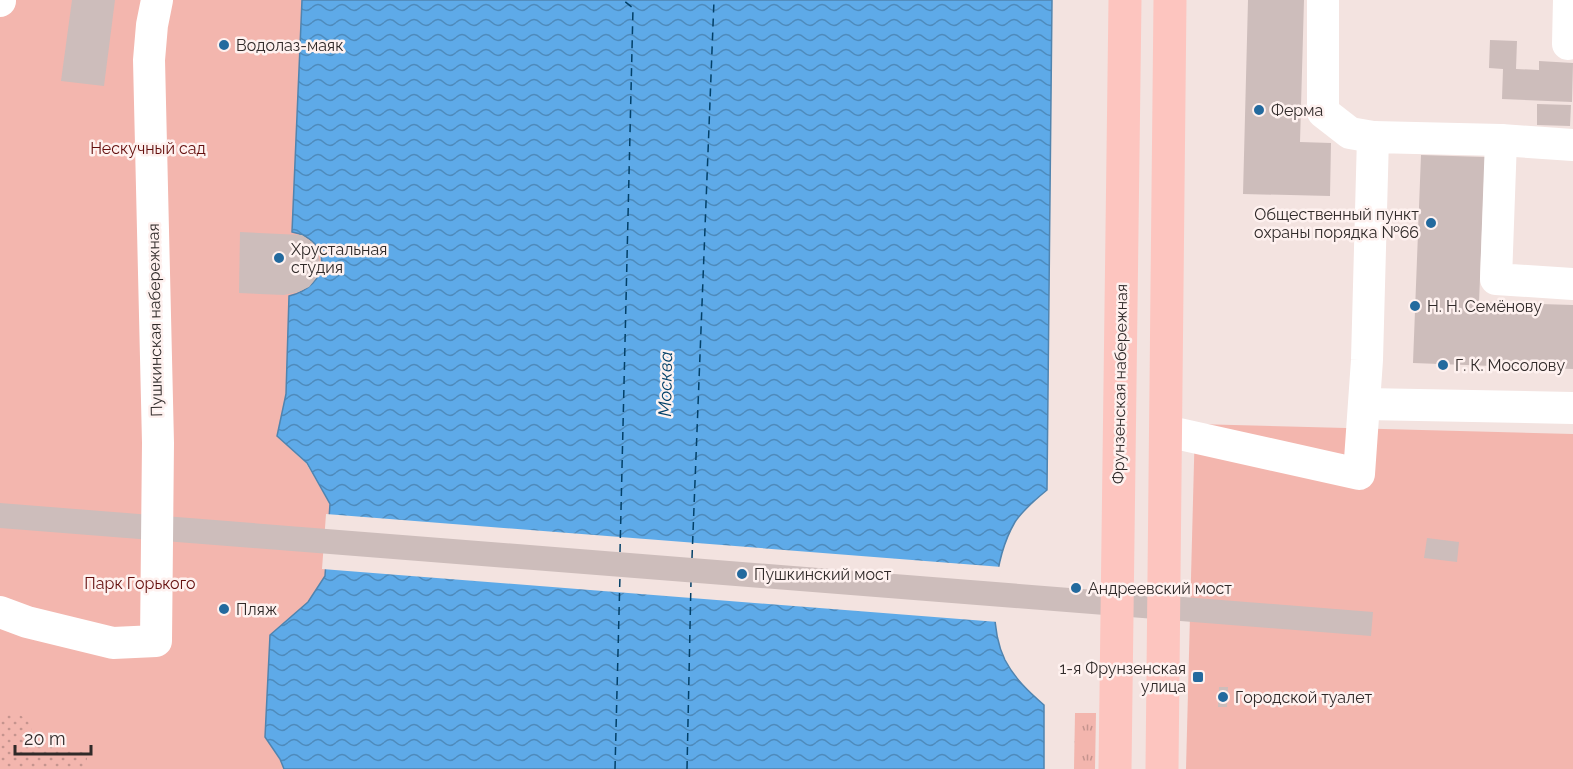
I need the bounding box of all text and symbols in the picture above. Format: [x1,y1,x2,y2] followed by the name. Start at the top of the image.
[236,36,343,55] place label: Водолаз-маяк
[217,38,231,52] marker: Водолаз-маяк
[1271,101,1323,120] place label: Ферма
[1252,103,1266,117] marker: Ферма
[90,139,206,158] park label: Нескучный сад
[1254,205,1419,242] place label: Общественный пункт охраны порядка №66
[1424,216,1438,230] marker: Общественный пункт охраны порядка №66
[144,223,166,417] street label: Пушкинская набережная
[291,240,387,277] place label: Хрустальная студия
[272,251,286,265] marker: Хрустальная студия
[1109,284,1131,484] street label: Фрунзенская набережная
[1427,297,1542,316] place label: Н. Н. Семёнову
[1408,299,1422,313] marker: Н. Н. Семёнову
[654,351,676,417] water label: Москва
[1455,356,1565,375] place label: Г. К. Мосолову
[1436,358,1450,372] marker: Г. К. Мосолову
[754,565,892,584] place label: Пушкинский мост
[735,567,749,581] marker: Пушкинский мост
[84,574,196,593] park label: Парк Горького
[1088,579,1232,598] place label: Андреевский мост
[1069,581,1083,595] marker: Андреевский мост
[236,600,278,619] place label: Пляж
[217,602,231,616] marker: Пляж
[1060,659,1186,696] place label: 1-я Фрунзенская улица
[1191,670,1205,684] marker: 1-я Фрунзенская улица
[1235,688,1373,707] place label: Городской туалет
[1216,690,1230,704] marker: Городской туалет
[15,718,92,756] scale bar
[24,728,66,749] text: 20 m

